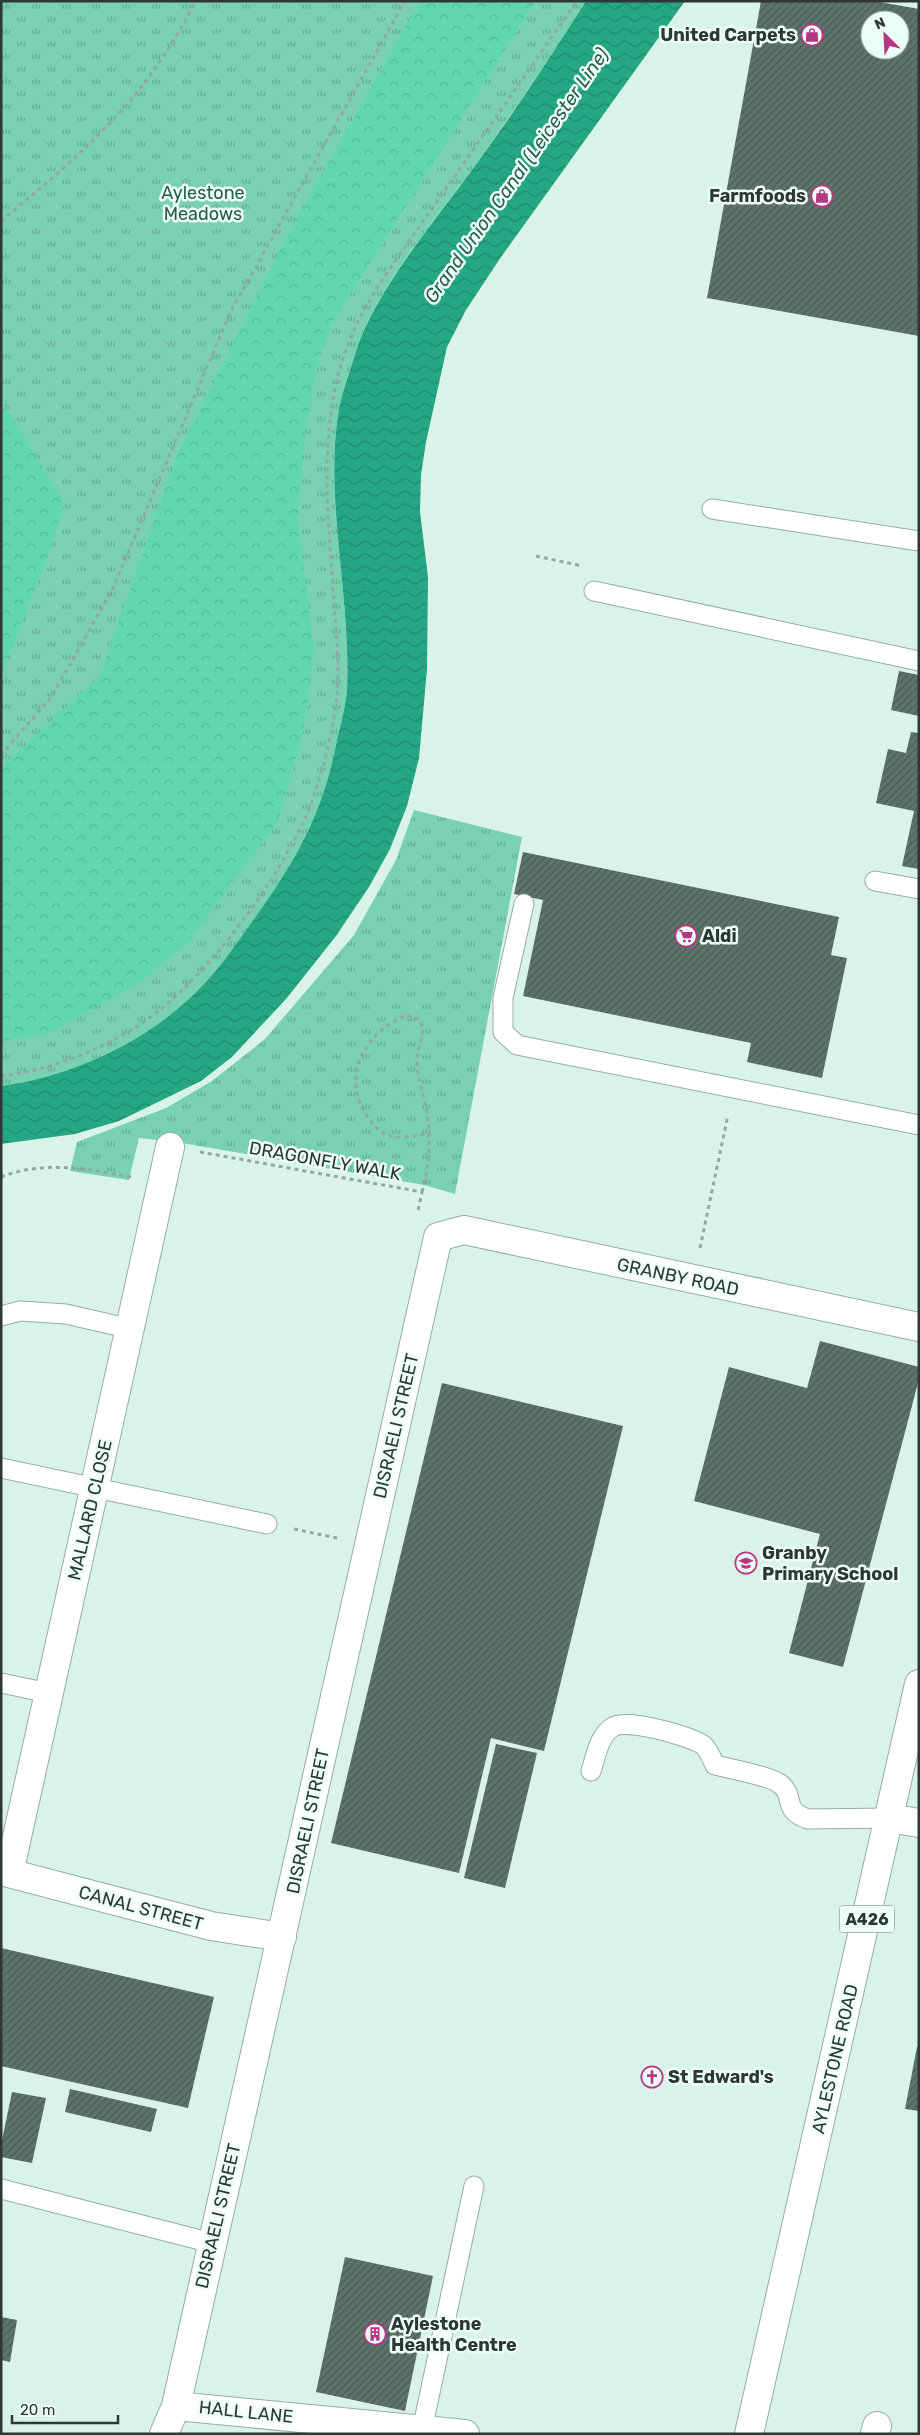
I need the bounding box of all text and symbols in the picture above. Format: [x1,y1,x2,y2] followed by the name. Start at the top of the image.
[860,10,910,60] north arrow
[872,14,888,33] text: N
[800,23,824,47] shop icon: United Carpets
[660,24,796,46] place label: United Carpets
[419,43,614,307] water label: Grand Union Canal (Leicester Line)
[161,182,245,225] park label: Aylestone Meadows
[810,184,834,208] shop icon: Farmfoods
[709,185,806,207] place label: Farmfoods
[674,924,698,948] supermarket icon: Aldi
[702,925,737,947] place label: Aldi
[247,1137,403,1185] street label: DRAGONFLY WALK
[615,1253,741,1301] street label: GRANBY ROAD
[369,1351,423,1501] street label: DISRAELI STREET
[63,1438,117,1582] street label: MALLARD CLOSE
[762,1542,898,1585] place label: Granby Primary School
[734,1551,758,1575] school or university icon: Granby Primary School
[282,1746,334,1896] street label: DISRAELI STREET
[76,1881,206,1935] street label: CANAL STREET
[840,1906,894,1932] road number: A426
[807,1982,863,2136] street label: AYLESTONE ROAD
[640,2065,664,2089] church icon: St Edward's
[668,2066,774,2088] place label: St Edward's
[191,2141,245,2291] street label: DISRAELI STREET
[391,2313,517,2356] place label: Aylestone Health Centre
[363,2322,387,2346] building icon: Aylestone Health Centre
[12,2392,119,2424] scale bar
[198,2396,294,2428] street label: HALL LANE
[20,2401,55,2419] text: 20 m

